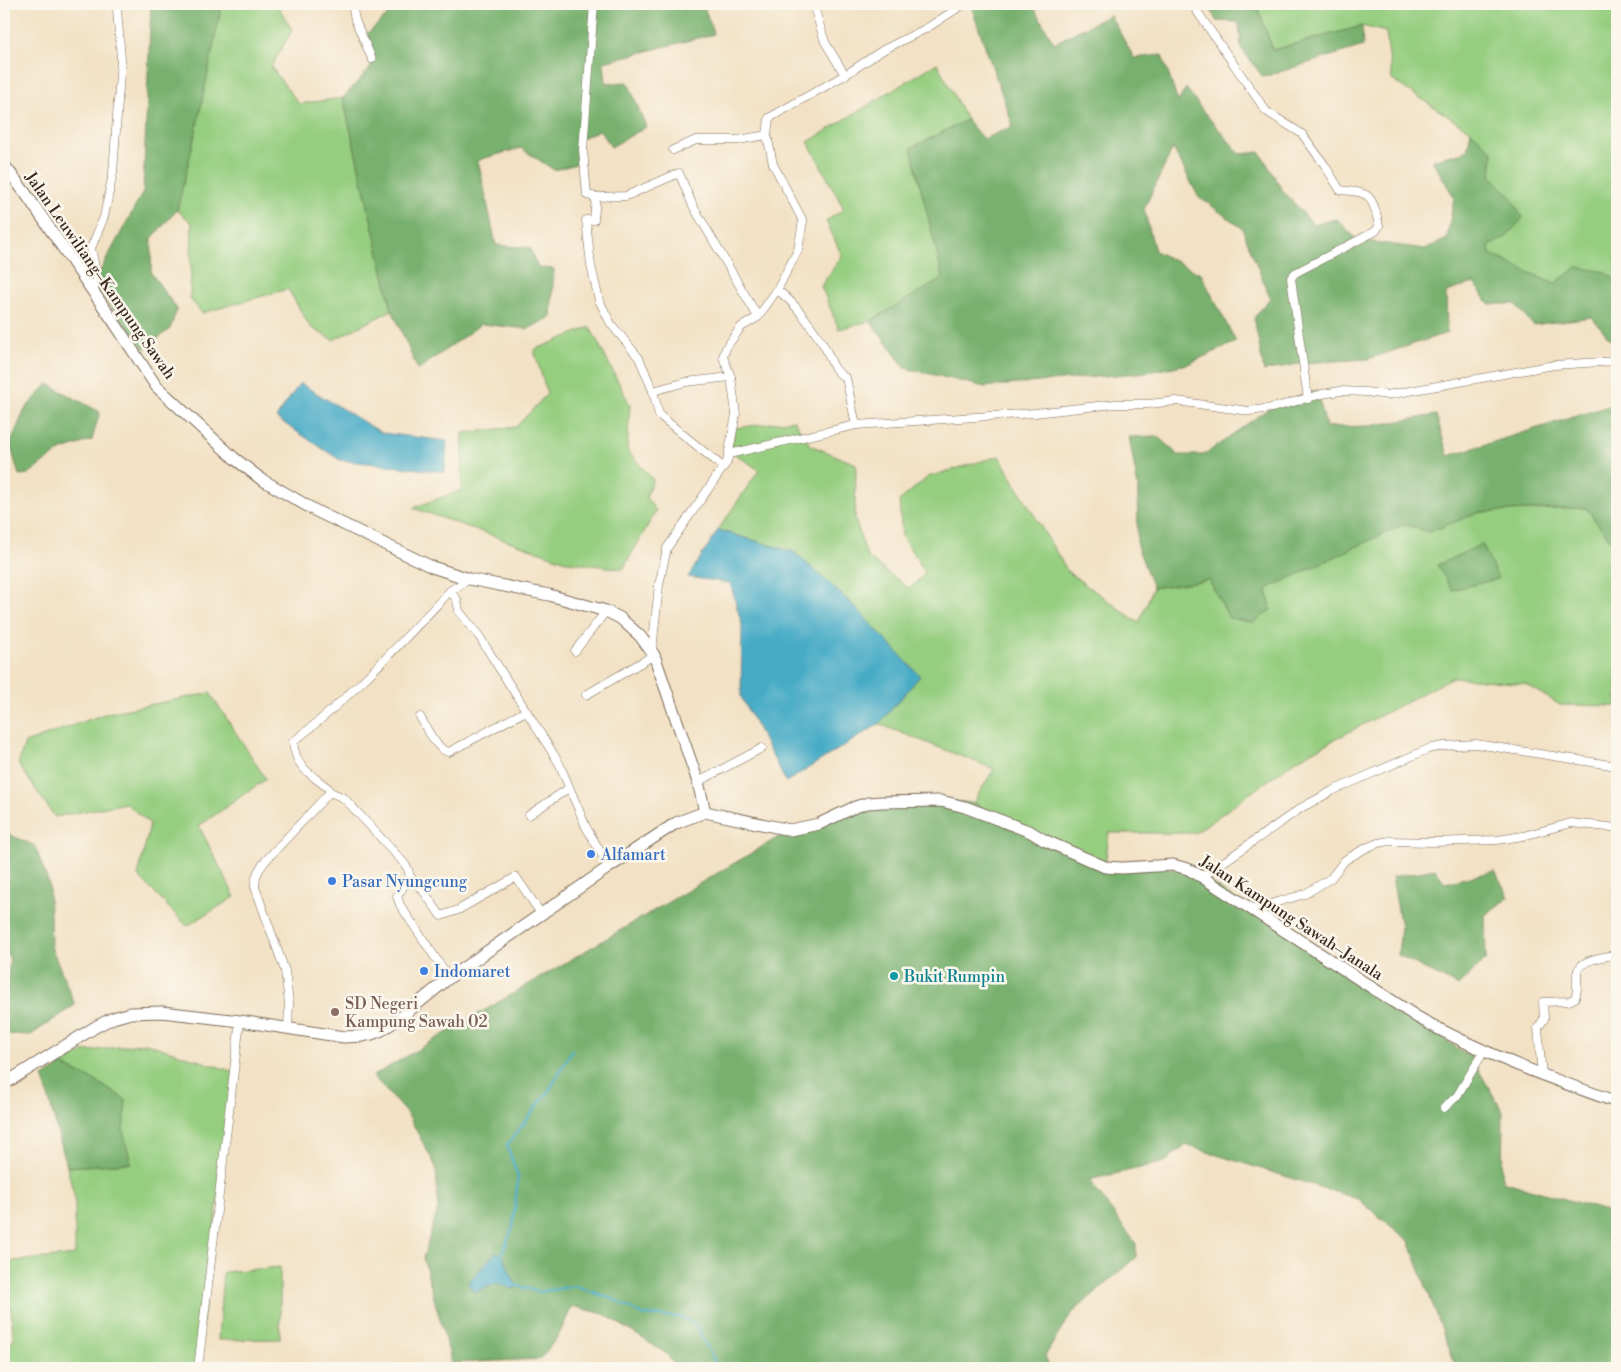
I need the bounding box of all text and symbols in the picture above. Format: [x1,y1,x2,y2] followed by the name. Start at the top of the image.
[20,167,180,384] street label: Jalan Leuwiliang–Kampung Sawah
[600,845,666,865] place label: Alfamart
[585,848,597,860] marker: Alfamart
[1195,851,1388,985] street label: Jalan Kampung Sawah–Janala
[342,872,468,892] place label: Pasar Nyungcung
[326,875,338,887] marker: Pasar Nyungcung
[434,962,511,982] place label: Indomaret
[418,965,430,977] marker: Indomaret
[903,967,1005,987] place label: Bukit Rumpin
[888,970,900,982] marker: Bukit Rumpin
[345,994,488,1032] place label: SD Negeri Kampung Sawah 02
[329,1006,341,1018] marker: SD Negeri Kampung Sawah 02

